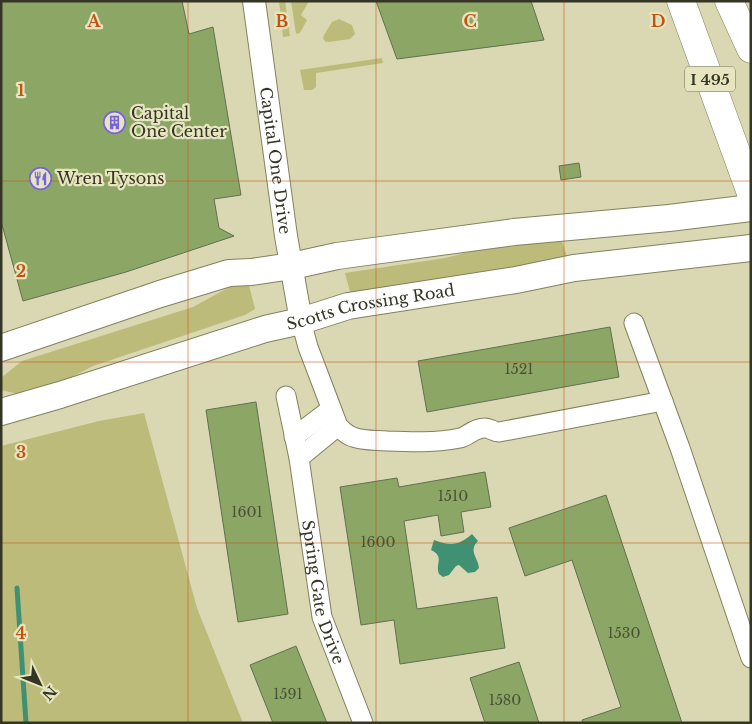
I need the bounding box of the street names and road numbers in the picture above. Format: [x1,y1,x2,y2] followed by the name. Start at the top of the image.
[685,66,735,92] road number: I 495
[256,86,296,235] street label: Capital One Drive
[285,280,456,334] street label: Scotts Crossing Road
[298,519,349,667] street label: Spring Gate Drive

